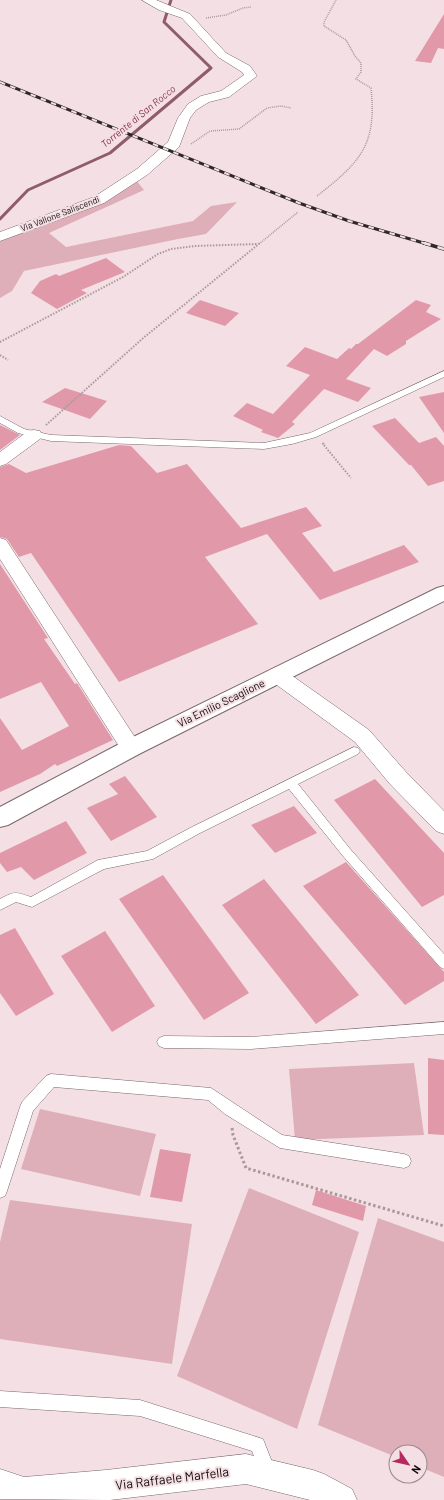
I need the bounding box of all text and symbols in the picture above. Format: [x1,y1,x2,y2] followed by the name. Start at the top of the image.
[98,82,178,150] water label: Torrente di San Rocco
[19,193,101,234] street label: Via Vallone Saliscendi
[175,676,267,729] street label: Via Emilio Scaglione
[388,1444,428,1484] north arrow
[114,1463,230,1493] street label: Via Raffaele Marfella
[409,1463,424,1477] text: N

